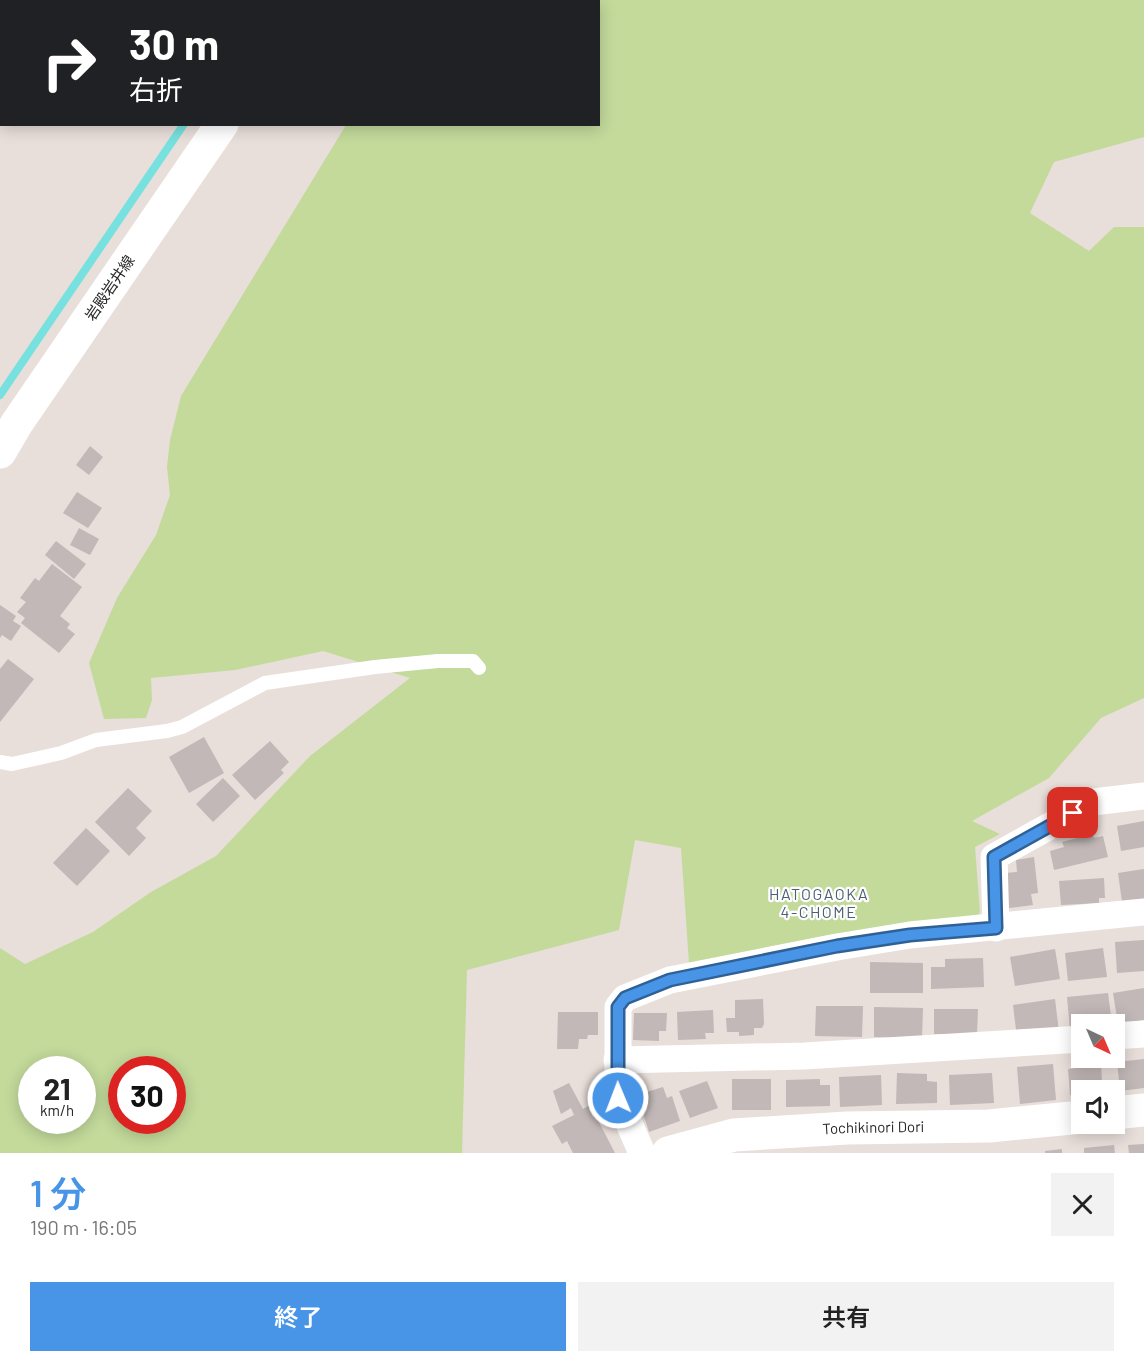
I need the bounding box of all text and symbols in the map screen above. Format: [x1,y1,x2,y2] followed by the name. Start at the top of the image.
[129,18,219,68] text: 30 m
[30,24,108,102] icon: right
[129,73,183,105] text: 右折
[81,251,138,324] street label: 岩殿岩井線
[1047,787,1098,838] pin
[1056,796,1089,829] icon: arrive
[769,884,869,921] district label: HATOGAOKA 4-CHOME
[1071,1014,1125,1068] north arrow
[1071,1014,1125,1134] map controls
[108,1056,186,1134] speed limit sign: 30
[586,1066,650,1130] position arrow
[43,1070,71,1106] text: 21
[1071,1080,1125,1134] button: sound
[40,1101,74,1119] text: km/h
[822,1117,924,1138] street label: Tochikinori Dori
[30,1171,86,1214] text: 1 分
[1051,1173,1114,1236] button: close
[30,1215,137,1239] text: 190 m · 16:05
[30,1282,566,1351] button: 終了
[578,1282,1114,1351] button: 共有

